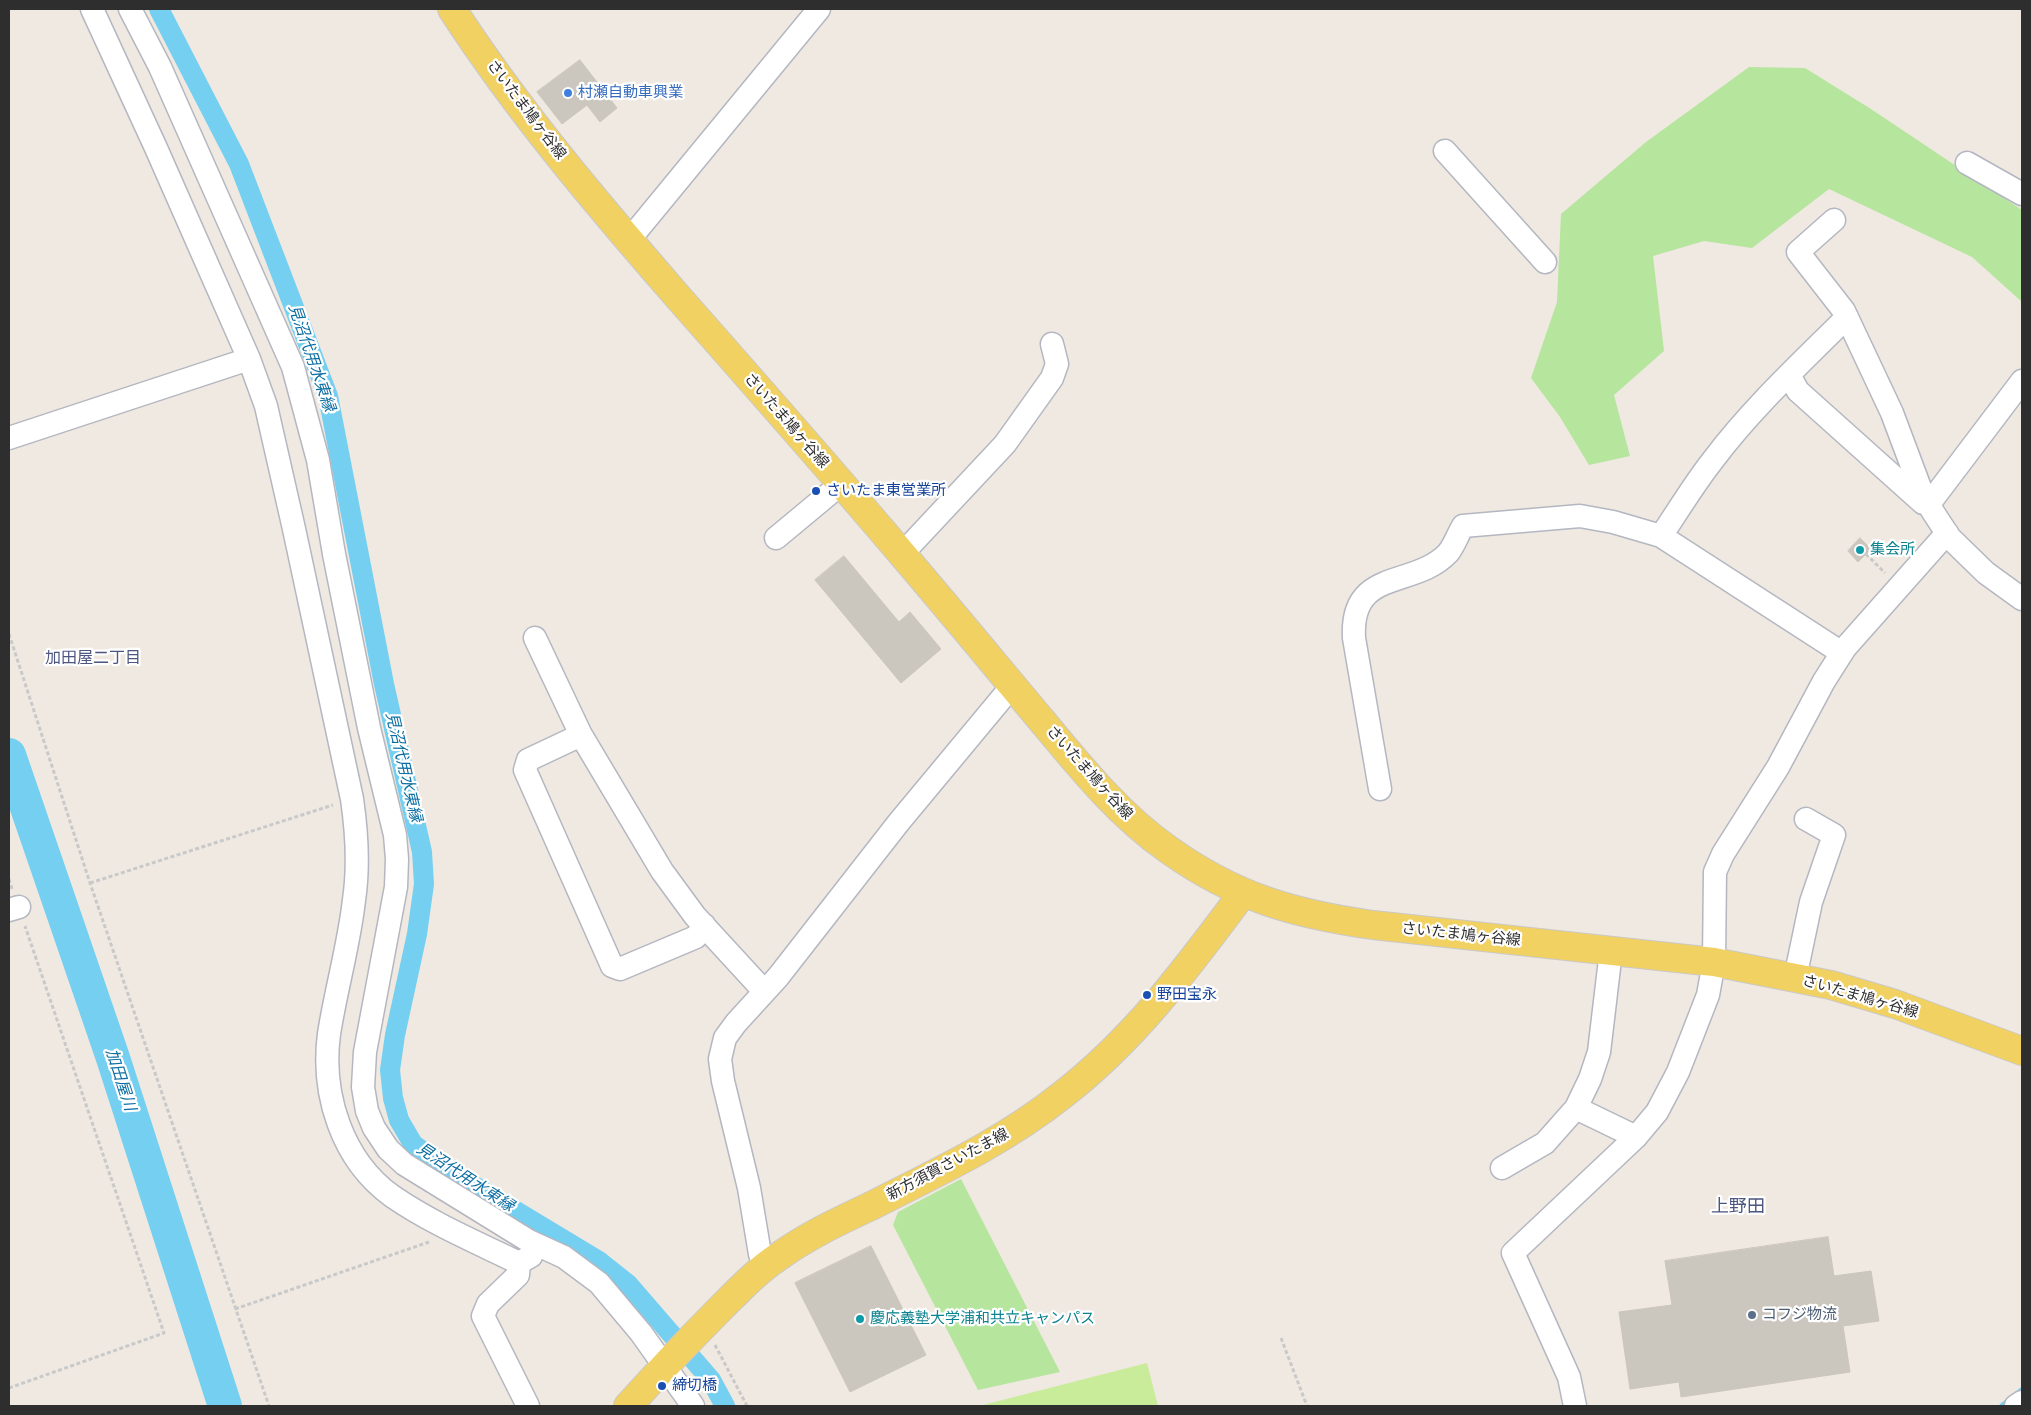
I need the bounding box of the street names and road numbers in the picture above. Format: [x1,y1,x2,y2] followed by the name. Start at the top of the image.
[483,57,569,163] street label: さいたま鳩ヶ谷線
[740,370,832,472] street label: さいたま鳩ヶ谷線
[1042,722,1136,824] street label: さいたま鳩ヶ谷線
[1400,920,1522,950] street label: さいたま鳩ヶ谷線
[1800,972,1920,1022] street label: さいたま鳩ヶ谷線
[884,1125,1012,1205] street label: 新方須賀さいたま線

